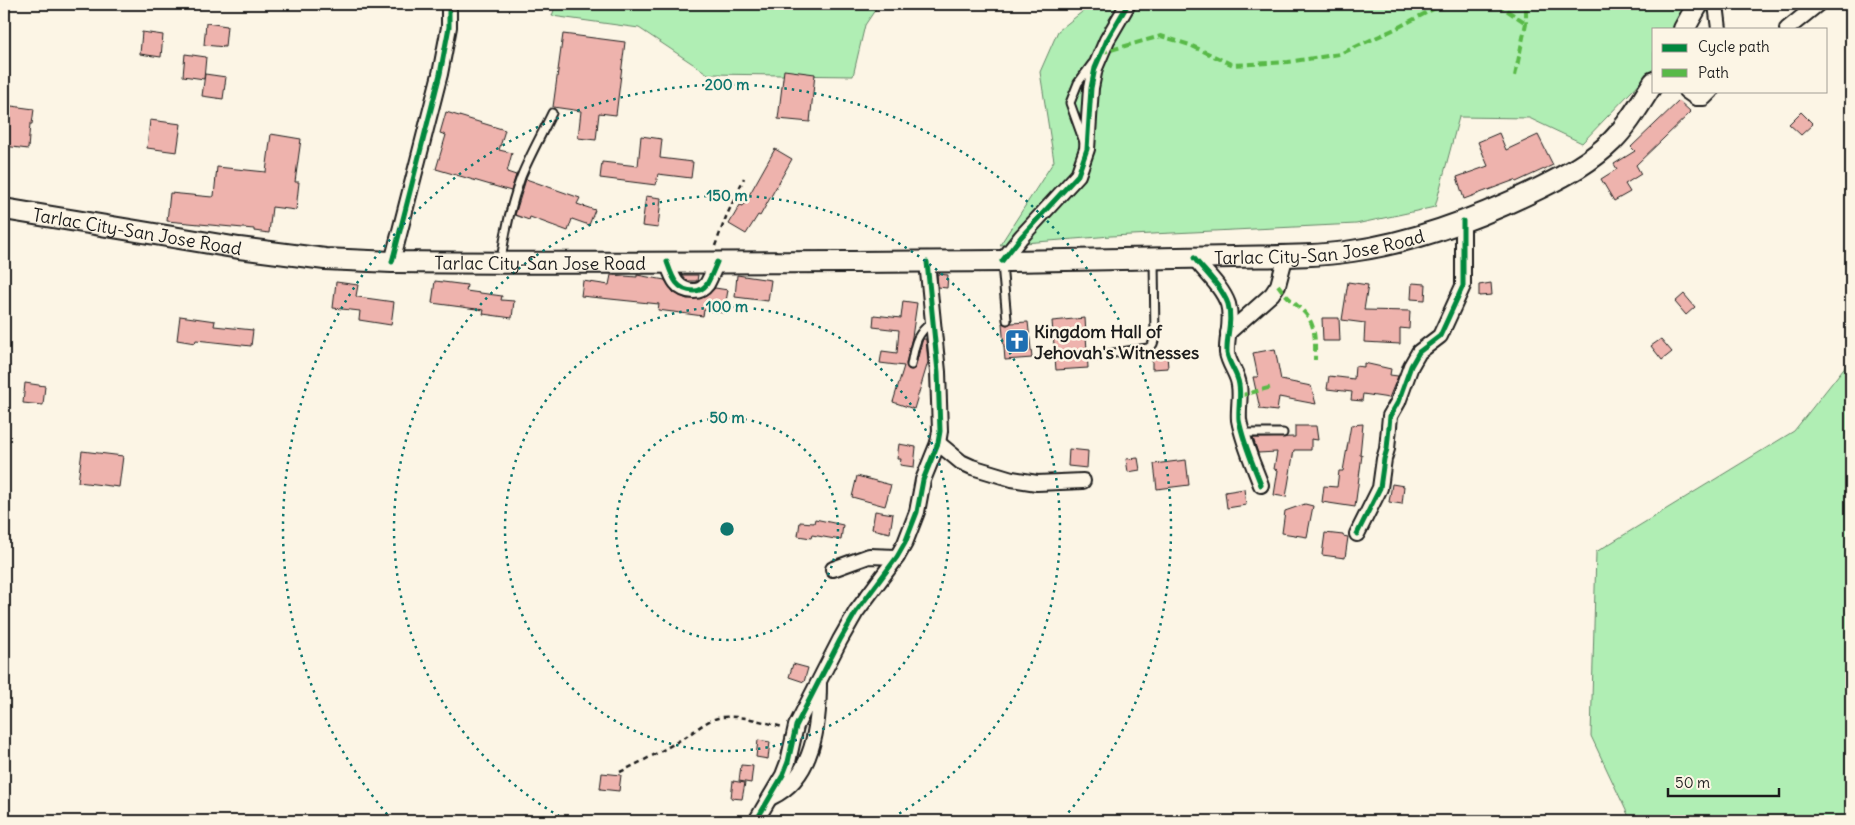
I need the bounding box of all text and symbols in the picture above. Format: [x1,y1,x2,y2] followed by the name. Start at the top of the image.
[1652,28,1828,92] legend
[1698,37,1770,56] text: Cycle path
[1698,63,1729,82] text: Path
[705,75,749,94] text: 200 m
[706,186,748,205] text: 150 m
[31,202,244,260] street label: Tarlac City-San Jose Road
[1214,224,1427,269] street label: Tarlac City-San Jose Road
[434,251,646,274] street label: Tarlac City-San Jose Road
[706,297,748,316] text: 100 m
[1034,320,1199,364] place label: Kingdom Hall of Jehovah's Witnesses
[1004,328,1030,354] church icon: Kingdom Hall of Jehovah's Witnesses
[709,408,745,427] text: 50 m
[718,520,736,538] centre of rings
[1668,765,1779,797] scale bar
[1675,773,1710,792] text: 50 m

